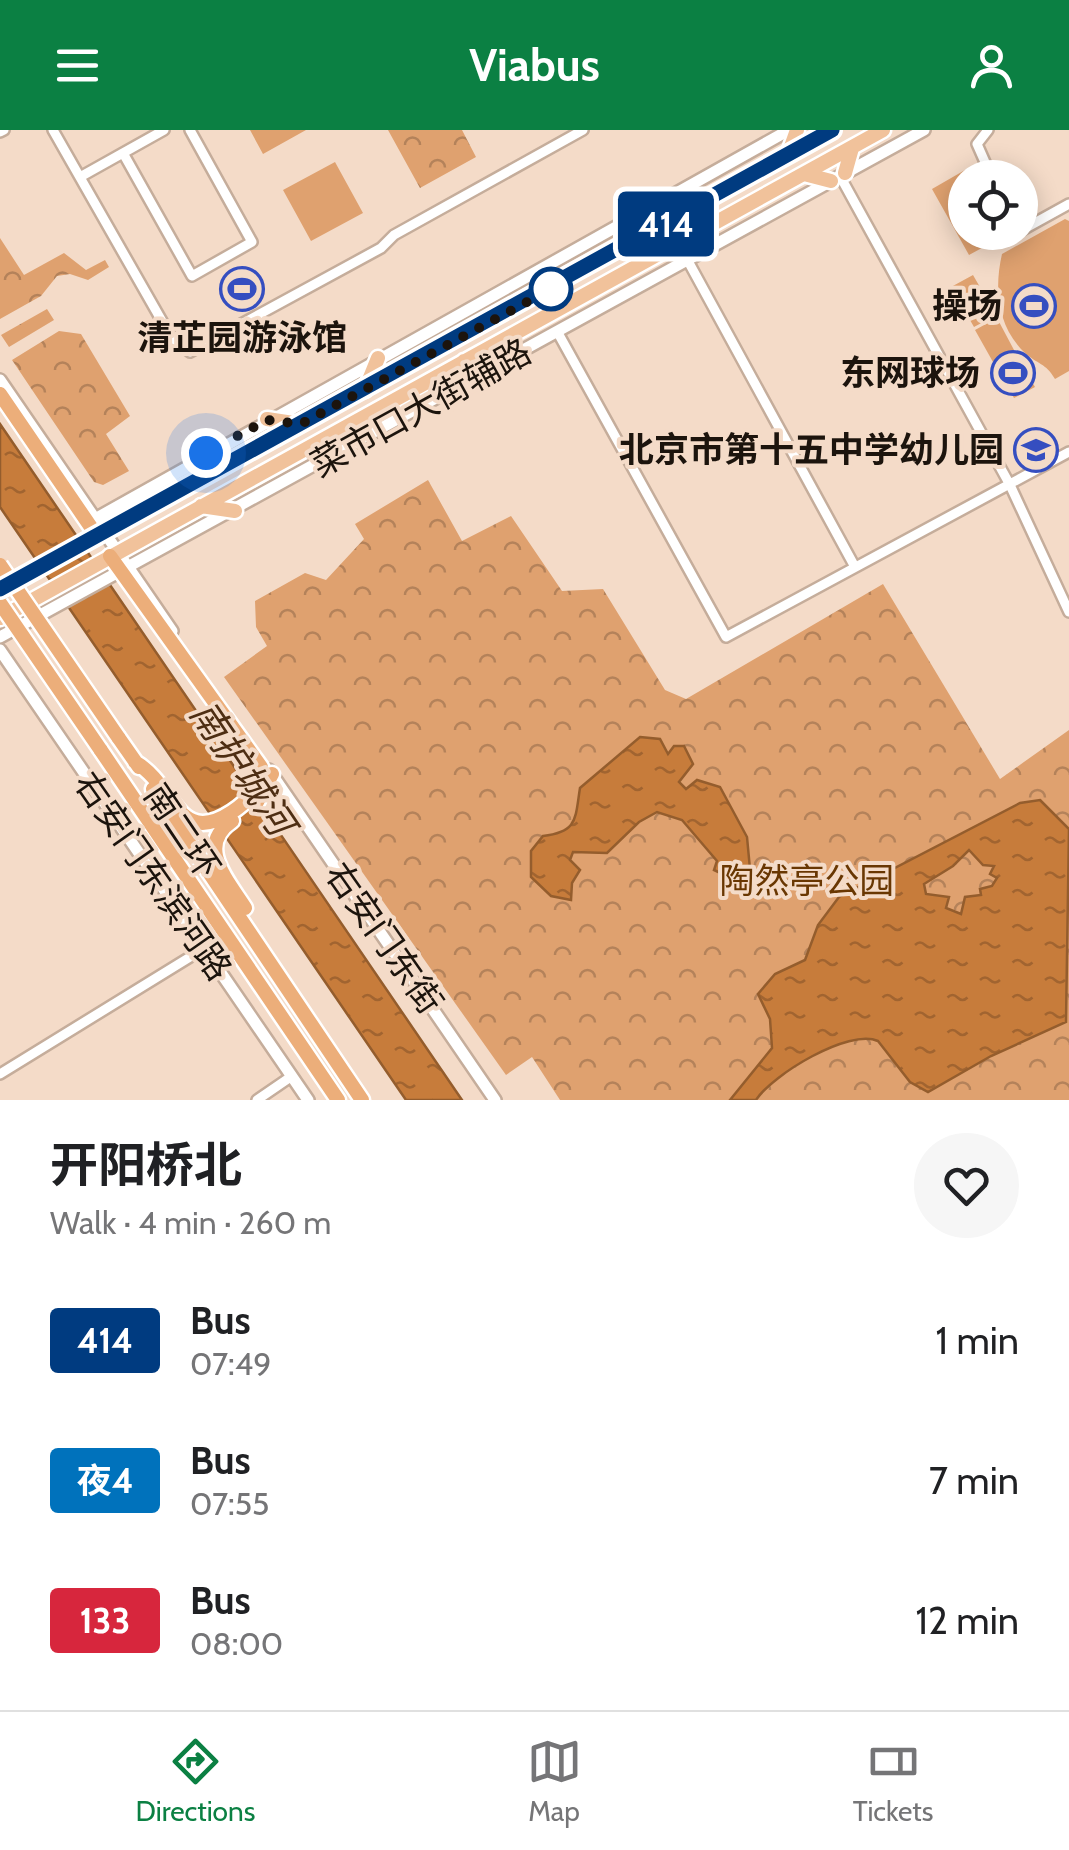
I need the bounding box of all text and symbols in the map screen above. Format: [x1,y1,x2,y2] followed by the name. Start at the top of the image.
[50,38,105,93] icon: menu
[469,38,600,92] text: Viabus
[964,38,1019,93] icon: person
[948,160,1038,250] map controls
[948,160,1038,250] button: locate
[608,192,724,256] line badge: 414
[638,203,694,246] text: 414
[219,266,265,312] sports icon: 清芷园游泳馆
[530,268,572,310] unlabelled marker
[1011,283,1057,329] sports icon: 操场
[932,284,1002,327] place label: 操场
[137,316,347,359] place label: 清芷园游泳馆
[303,329,538,486] street label: 菜市口大街辅路
[990,350,1036,396] sports icon: 东网球场
[840,351,980,394] place label: 东网球场
[1013,427,1059,473] school or university icon: 北京市第十五中学幼儿园
[181,428,231,478] your location
[619,428,1004,471] place label: 北京市第十五中学幼儿园
[180,692,308,850] water label: 南护城河
[66,763,241,988] street label: 右安门东滨河路
[135,775,230,886] street label: 南二环
[317,854,452,1022] street label: 右安门东街
[719,859,895,902] park label: 陶然亭公园
[914,1133,1019,1238] button: heart
[50,1136,242,1194] text: 开阳桥北
[50,1203,331,1242] text: Walk · 4 min · 260 m
[190,1297,251,1344] text: Bus
[935,1317,1019,1364] text: 1 min
[77,1319,133,1362] text: 414
[190,1344,271,1383] text: 07:49
[190,1437,251,1484] text: Bus
[929,1457,1019,1504] text: 7 min
[77,1459,133,1502] text: 夜4
[190,1484,269,1523] text: 07:55
[190,1577,251,1624] text: Bus
[916,1597,1019,1644] text: 12 min
[80,1599,130,1642] text: 133
[190,1624,283,1663] text: 08:00
[136,1734,255,1828] tab: Directions
[527,1734,582,1828] tab: Map
[853,1734,933,1828] tab: Tickets

